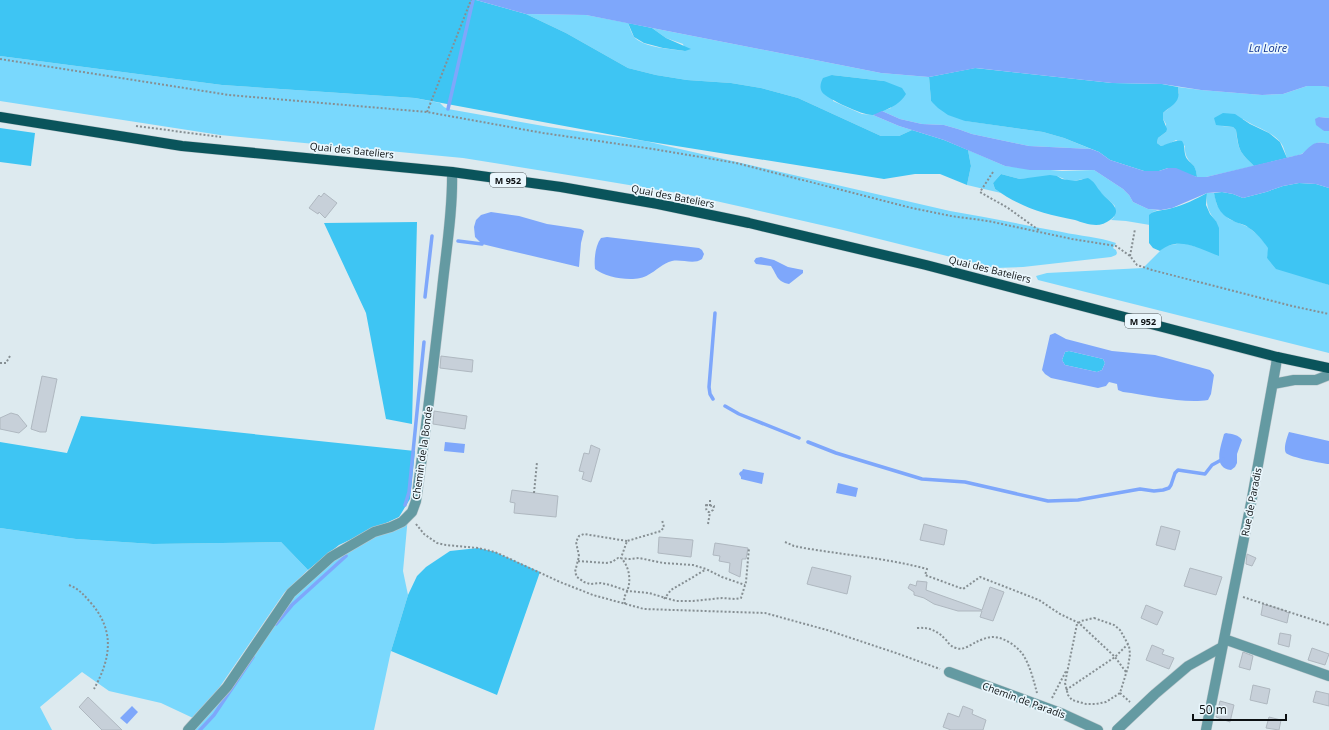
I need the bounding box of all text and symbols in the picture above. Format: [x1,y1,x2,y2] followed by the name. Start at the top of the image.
[1249,40,1288,55] water label: La Loire
[309,139,395,161] street label: Quai des Bateliers
[490,173,526,187] road number: M 952
[630,181,716,211] street label: Quai des Bateliers
[947,252,1033,286] street label: Quai des Bateliers
[1125,314,1161,328] road number: M 952
[409,405,436,500] street label: Chemin de la Bonde
[1237,466,1265,537] street label: Rue de Paradis
[980,678,1068,722] street label: Chemin de Paradis
[1193,696,1286,722] scale bar
[1199,701,1227,718] text: 50 m

